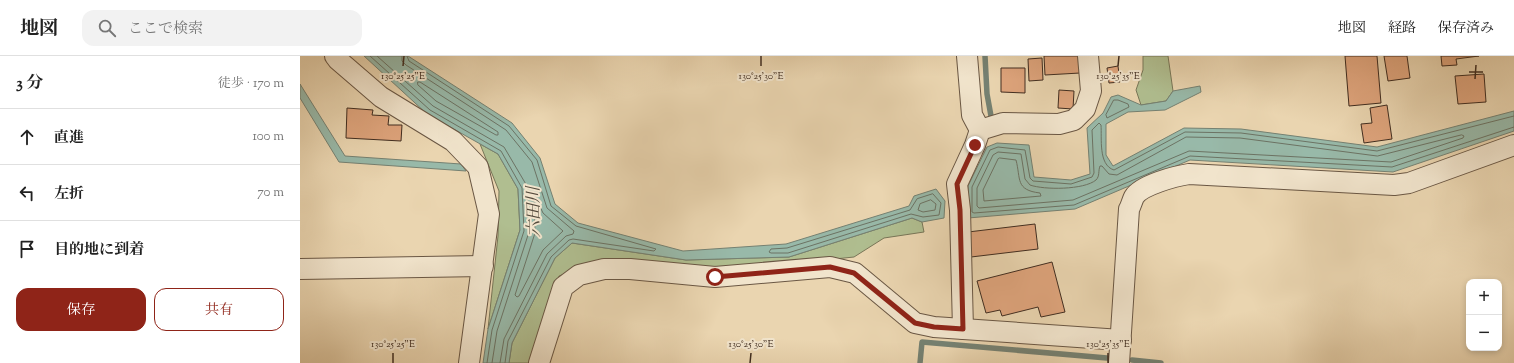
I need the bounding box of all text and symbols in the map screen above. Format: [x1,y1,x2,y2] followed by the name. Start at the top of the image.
[82,10,362,46] search box
[20,16,58,43] text: 地図
[96,17,118,39] icon: search
[128,19,203,40] text: ここで検索
[1338,19,1366,39] text: 地図
[1388,19,1416,39] text: 経路
[1438,19,1494,39] text: 保存済み
[381,69,425,84] text: 130°25'25"E
[739,69,783,84] text: 130°25'30"E
[1096,69,1140,84] text: 130°25'35"E
[16,72,44,96] text: 3 分
[218,75,284,93] text: 徒歩 · 170 m
[16,126,38,148] icon: ahead
[54,128,84,149] text: 直進
[252,128,284,146] text: 100 m
[966,136,984,154] route end
[16,182,38,204] icon: left
[54,184,84,205] text: 左折
[257,184,284,202] text: 70 m
[523,184,547,238] water label: 六田川
[16,238,38,260] icon: arrive
[54,240,144,261] text: 目的地に到着
[706,268,724,286] route start
[1466,279,1502,351] map controls
[1466,279,1502,315] button: +
[16,288,146,331] button: 保存
[154,288,284,331] button: 共有
[1466,315,1502,351] button: −
[371,337,415,352] text: 130°25'25"E
[729,337,773,352] text: 130°25'30"E
[1086,337,1130,352] text: 130°25'35"E

